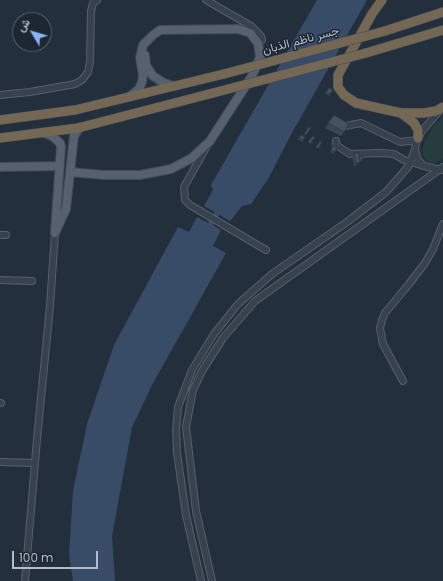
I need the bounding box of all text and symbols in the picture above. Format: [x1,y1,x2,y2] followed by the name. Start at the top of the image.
[12,12,52,52] north arrow
[13,15,34,35] text: ش
[261,24,341,58] street label: جسر ناظم الذبان
[14,543,100,569] scale bar
[19,549,53,566] text: 100 m

